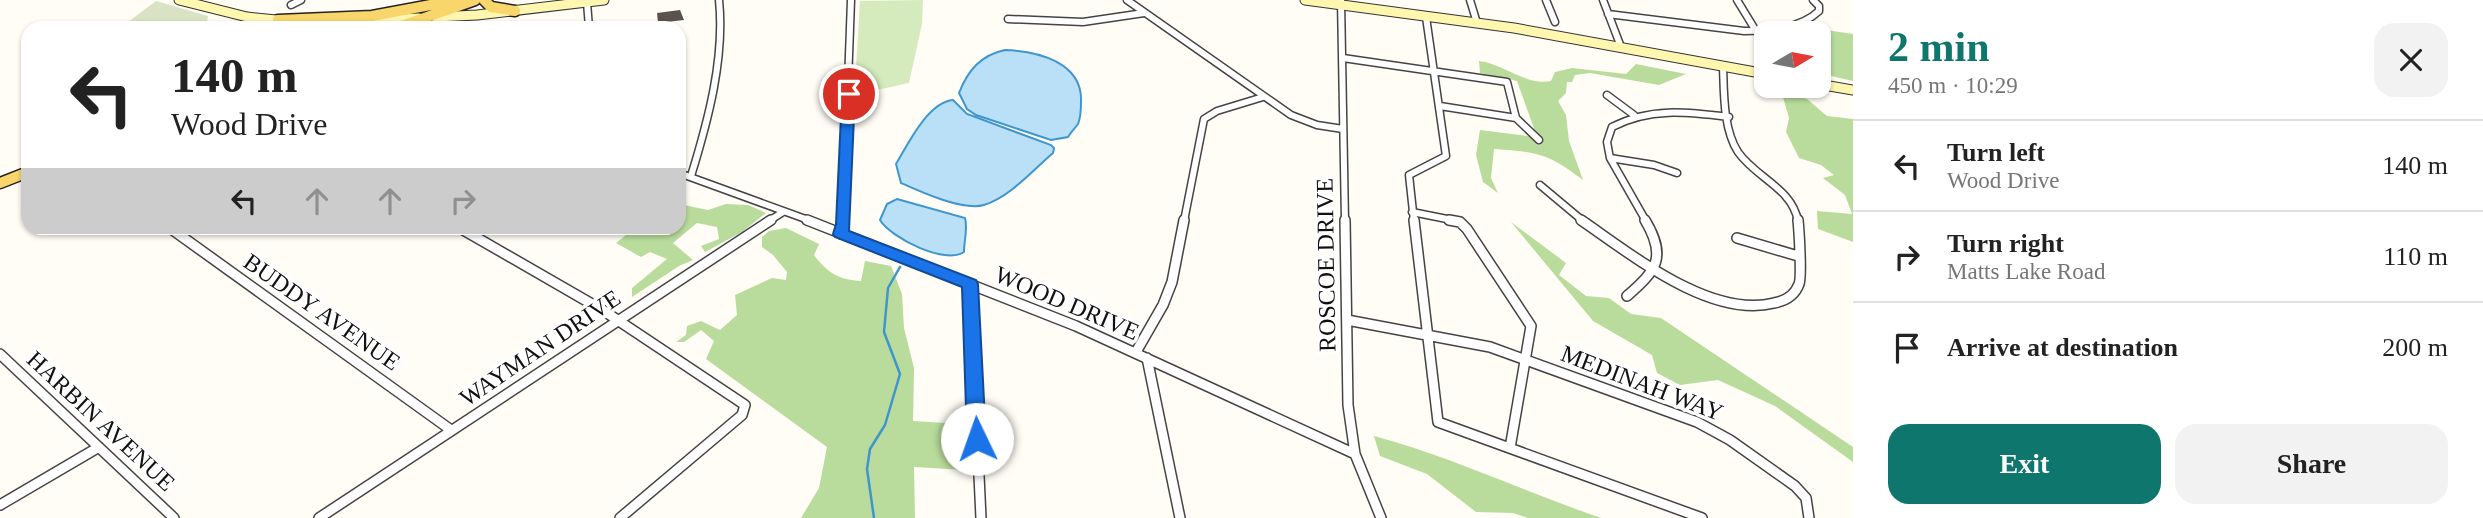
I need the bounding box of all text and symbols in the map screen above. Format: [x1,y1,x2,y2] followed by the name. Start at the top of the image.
[1754,21,1830,98] north arrow
[1754,21,1831,98] map controls
[2374,23,2448,97] button: close
[1888,24,1990,70] text: 2 min
[171,48,298,103] text: 140 m
[56,49,147,140] icon: left
[819,64,879,124] pin
[1888,73,2018,98] text: 450 m · 10:29
[830,75,868,113] icon: arrive
[171,106,328,142] text: Wood Drive
[1947,138,2045,167] text: Turn left
[1888,147,1926,185] icon: left
[2382,151,2448,180] text: 140 m
[1947,168,2059,193] text: Wood Drive
[1311,178,1341,352] street label: ROSCOE DRIVE
[225,182,263,220] icon: left
[298,182,336,220] icon: ahead
[371,182,409,220] icon: ahead
[444,182,482,220] icon: right
[1947,229,2064,258] text: Turn right
[1888,238,1926,276] icon: right
[2383,242,2448,271] text: 110 m
[239,248,405,376] street label: BUDDY AVENUE
[1947,259,2105,284] text: Matts Lake Road
[991,261,1143,345] street label: WOOD DRIVE
[455,285,625,411] street label: WAYMAN DRIVE
[1888,329,1926,367] icon: arrive
[1947,333,2178,362] text: Arrive at destination
[2382,333,2448,362] text: 200 m
[1557,340,1727,426] street label: MEDINAH WAY
[22,346,180,496] street label: HARBIN AVENUE
[940,402,1014,476] position arrow
[1888,424,2161,504] button: Exit
[2175,424,2448,504] button: Share

